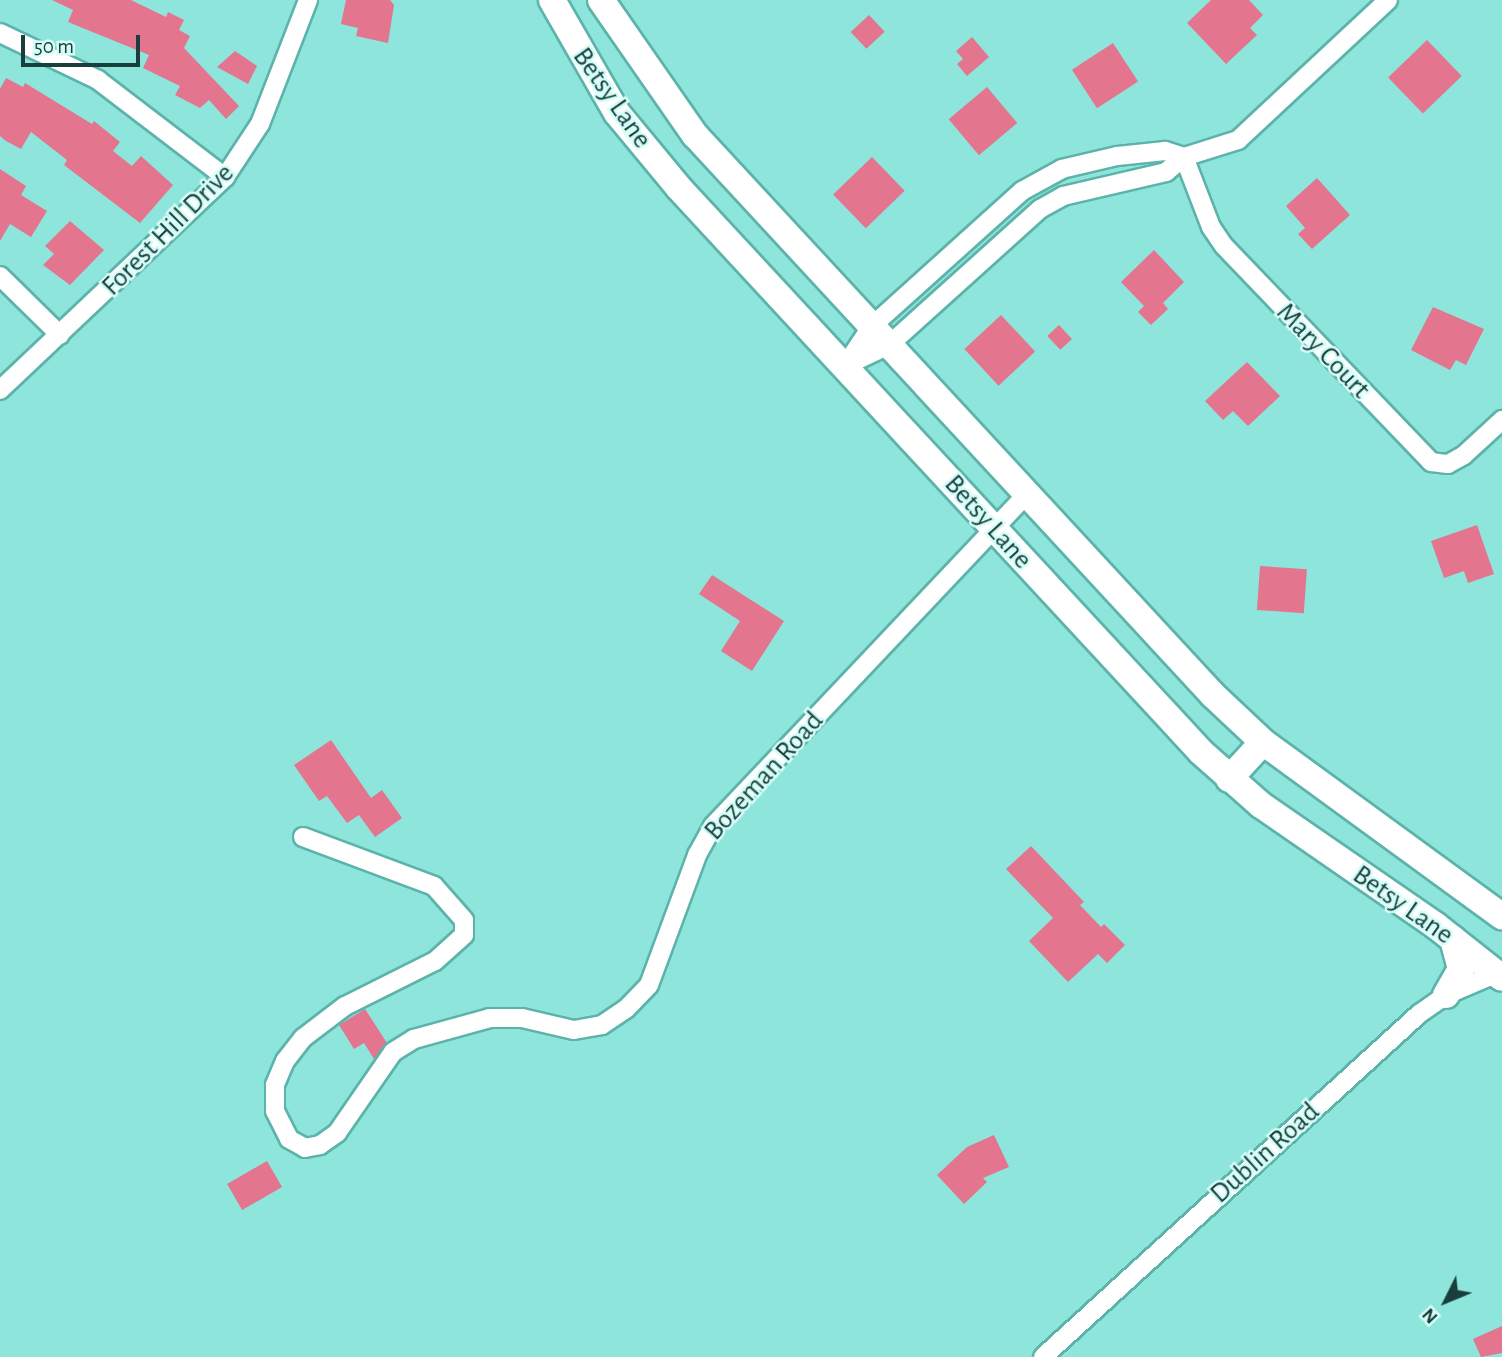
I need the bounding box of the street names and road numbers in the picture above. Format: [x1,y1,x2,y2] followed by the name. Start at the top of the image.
[565,41,659,155] street label: Betsy Lane
[95,157,241,303] street label: Forest Hill Drive
[1269,296,1377,406] street label: Mary Court
[937,468,1039,576] street label: Betsy Lane
[697,705,831,847] street label: Bozeman Road
[1346,858,1460,952] street label: Betsy Lane
[1204,1095,1326,1211] street label: Dublin Road

